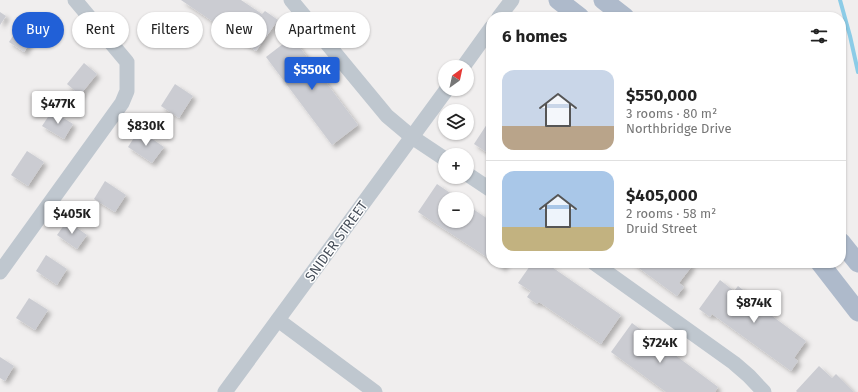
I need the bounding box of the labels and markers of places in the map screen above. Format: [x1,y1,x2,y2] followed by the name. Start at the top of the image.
[284,57,340,91] pin: $550K
[30,91,86,125] pin: $477K
[118,113,174,147] pin: $830K
[44,201,100,235] pin: $405K
[726,290,782,324] pin: $874K
[632,330,688,364] pin: $724K

